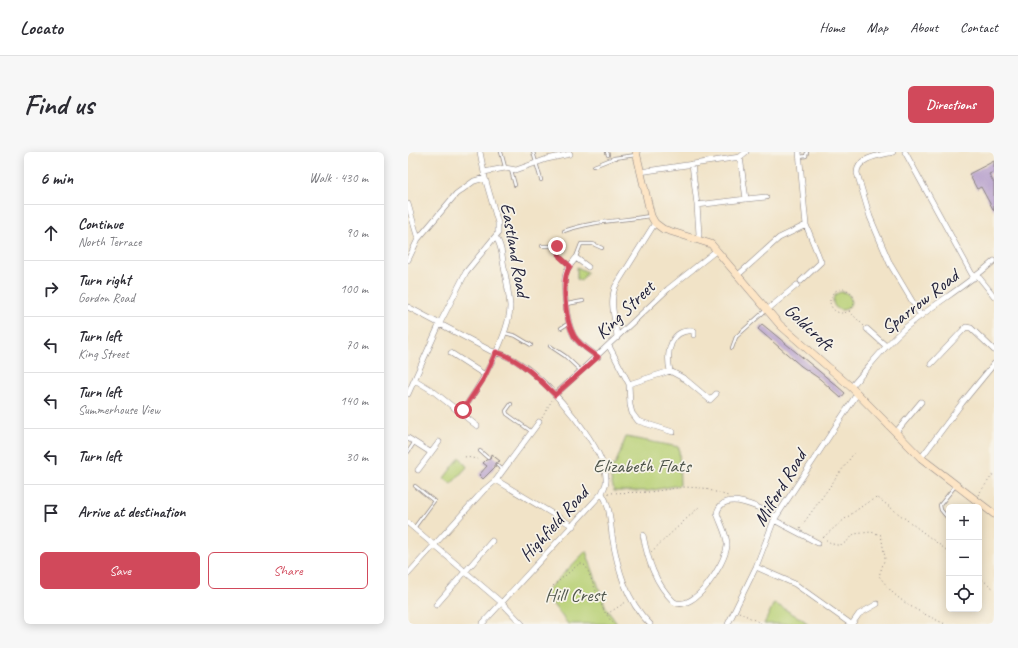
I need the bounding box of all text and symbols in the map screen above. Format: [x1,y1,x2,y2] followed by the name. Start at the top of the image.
[20,16,63,40] text: Locato
[819,19,845,36] text: Home
[867,19,888,36] text: Map
[910,19,938,36] text: About
[960,19,998,36] text: Contact
[908,86,994,123] button: Directions
[24,87,94,122] text: Find us
[40,168,73,189] text: 6 min
[309,170,368,186] text: Walk · 430 m
[495,201,536,301] street label: Eastland Road
[78,215,123,234] text: Continue
[40,222,62,244] icon: ahead
[346,225,368,241] text: 90 m
[78,234,142,250] text: North Terrace
[548,237,566,255] route end
[876,262,966,340] street label: Sparrow Road
[78,271,131,290] text: Turn right
[590,274,661,344] street label: King Street
[40,278,62,300] icon: right
[340,281,368,297] text: 100 m
[78,290,135,306] text: Gordon Road
[779,298,840,357] street label: Goldcroft
[78,327,121,346] text: Turn left
[40,334,62,356] icon: left
[346,337,368,353] text: 70 m
[78,346,129,362] text: King Street
[78,383,121,402] text: Turn left
[40,390,62,412] icon: left
[340,393,368,409] text: 140 m
[454,401,472,419] route start
[78,402,160,418] text: Summerhouse View
[748,443,814,530] street label: Milford Road
[40,446,62,468] icon: left
[78,447,121,466] text: Turn left
[346,449,368,465] text: 30 m
[593,454,692,478] park label: Elizabeth Flats
[514,479,596,566] street label: Highfield Road
[40,502,62,524] icon: arrive
[78,503,185,522] text: Arrive at destination
[946,504,982,612] map controls
[946,504,982,540] button: +
[946,540,982,576] button: −
[40,552,200,589] button: Save
[208,552,368,589] button: Share
[946,576,982,612] button: locate
[545,583,607,607] park label: Hill Crest

